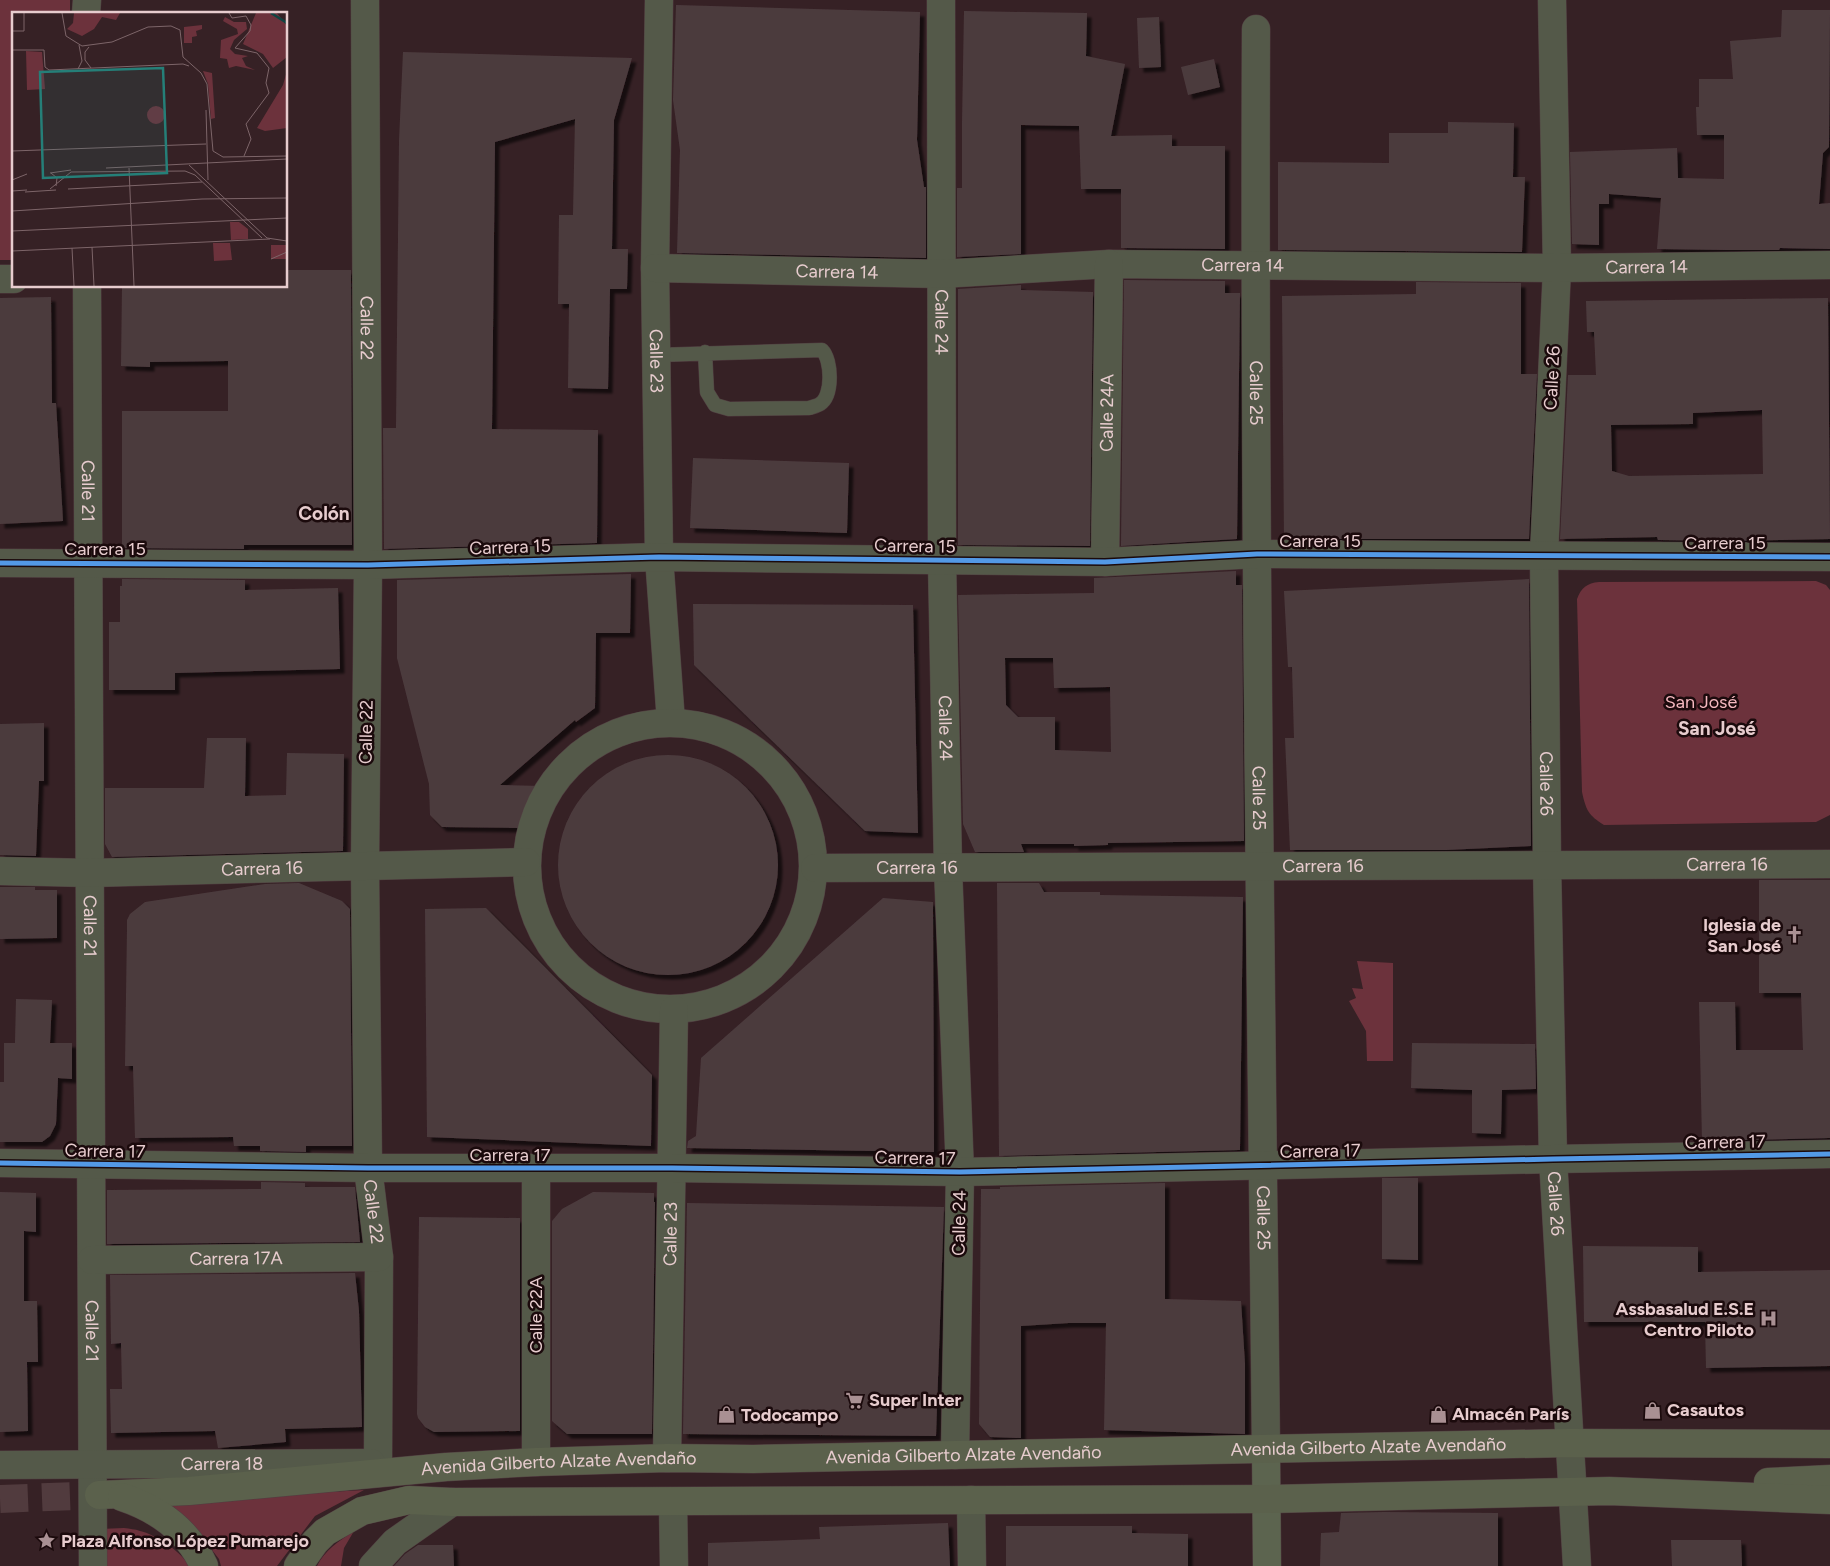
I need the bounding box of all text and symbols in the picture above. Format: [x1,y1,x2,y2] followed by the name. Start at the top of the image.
[12,12,288,288] inset map
[1201,254,1284,277] street label: Carrera 14
[1605,256,1688,278] street label: Carrera 14
[795,260,878,284] street label: Carrera 14
[931,289,953,355] street label: Calle 24
[356,296,378,360] street label: Calle 22
[645,329,668,393] street label: Calle 23
[1539,345,1565,411] street label: Calle 26
[1245,361,1267,425] street label: Calle 25
[1095,374,1119,452] street label: Calle 24A
[77,460,99,522] street label: Calle 21
[298,502,350,525] district label: Colón
[1279,530,1361,552] street label: Carrera 15
[1684,532,1766,554] street label: Carrera 15
[874,534,956,558] street label: Carrera 15
[469,535,551,559] street label: Carrera 15
[64,538,146,560] street label: Carrera 15
[1665,691,1737,713] park label: San José
[934,695,957,761] street label: Calle 24
[354,700,378,764] street label: Calle 22
[1678,717,1756,740] district label: San José
[1535,751,1558,816] street label: Calle 26
[1248,765,1270,830] street label: Calle 25
[1686,853,1768,876] street label: Carrera 16
[1282,855,1364,877] street label: Carrera 16
[876,856,958,879] street label: Carrera 16
[221,857,303,881] street label: Carrera 16
[79,895,101,957] street label: Calle 21
[1703,914,1781,957] place label: Iglesia de San José
[1785,925,1805,945] church icon: Iglesia de San José
[1684,1130,1766,1154] street label: Carrera 17
[64,1139,146,1163] street label: Carrera 17
[1279,1139,1361,1163] street label: Carrera 17
[470,1144,551,1166] street label: Carrera 17
[874,1146,956,1170] street label: Carrera 17
[1543,1171,1569,1236] street label: Calle 26
[359,1178,388,1245] street label: Calle 22
[1252,1185,1275,1250] street label: Calle 25
[947,1190,971,1256] street label: Calle 24
[659,1202,682,1266] street label: Calle 23
[189,1247,283,1270] street label: Carrera 17A
[525,1277,547,1353] street label: Calle 22A
[1615,1298,1754,1341] place label: Assbasalud E.S.E Centro Piloto
[81,1300,103,1362] street label: Calle 21
[1758,1309,1778,1329] hospital icon: Assbasalud E.S.E Centro Piloto
[869,1389,962,1411] place label: Super Inter
[845,1390,865,1410] supermarket icon: Super Inter
[1667,1399,1744,1421] place label: Casautos
[1643,1400,1663,1420] shop icon: Casautos
[1452,1403,1570,1425] place label: Almacén París
[741,1404,838,1426] place label: Todocampo
[1428,1404,1448,1424] shop icon: Almacén París
[717,1405,737,1425] shop icon: Todocampo
[1230,1433,1507,1461] street label: Avenida Gilberto Alzate Avendaño
[825,1441,1102,1469] street label: Avenida Gilberto Alzate Avendaño
[420,1447,697,1480] street label: Avenida Gilberto Alzate Avendaño
[181,1453,263,1475] street label: Carrera 18
[61,1530,309,1552] place label: Plaza Alfonso López Pumarejo
[37,1531,57,1551] place icon: Plaza Alfonso López Pumarejo

